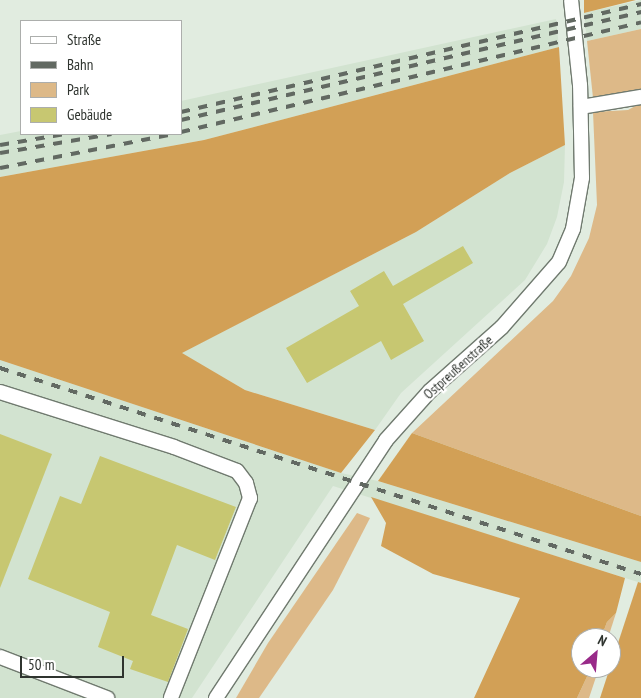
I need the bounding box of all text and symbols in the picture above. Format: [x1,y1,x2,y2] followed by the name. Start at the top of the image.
[20,20,182,135] legend
[67,30,101,49] text: Straße
[67,55,93,74] text: Bahn
[67,80,89,99] text: Park
[67,105,112,124] text: Gebäude
[420,332,496,402] street label: Ostpreußenstraße
[571,628,621,678] north arrow
[595,631,610,650] text: N
[22,646,126,678] scale bar
[28,655,54,674] text: 50 m

